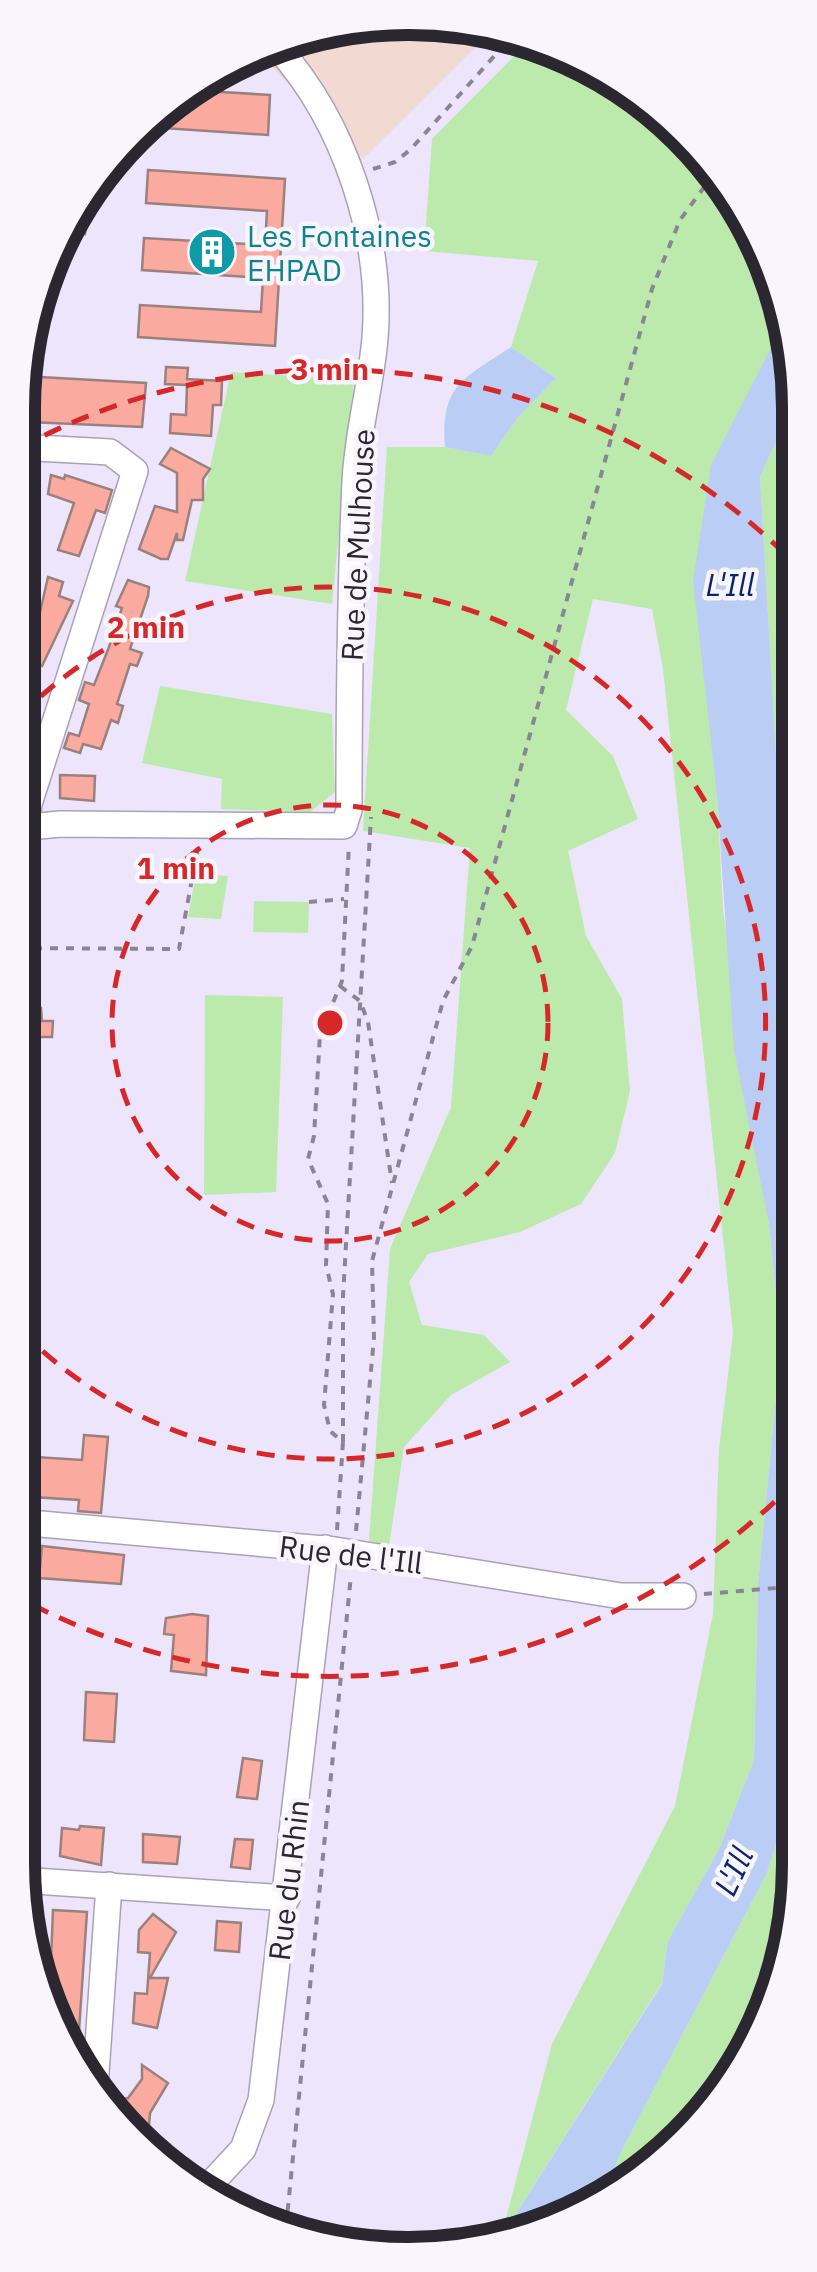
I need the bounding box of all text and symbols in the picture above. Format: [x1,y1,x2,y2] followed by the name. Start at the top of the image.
[247,216,432,289] place label: Les Fontaines EHPAD
[186,226,238,278] building icon: Les Fontaines EHPAD
[291,349,369,388] text: 3 min
[331,428,383,662] street label: Rue de Mulhouse
[706,563,755,605] water label: L'Ill
[107,607,185,646] text: 2 min
[137,848,215,887] text: 1 min
[312,1005,348,1041] centre of rings
[277,1526,425,1582] street label: Rue de l'Ill
[259,1797,317,1963] street label: Rue du Rhin
[704,1839,763,1902] water label: L'Ill

